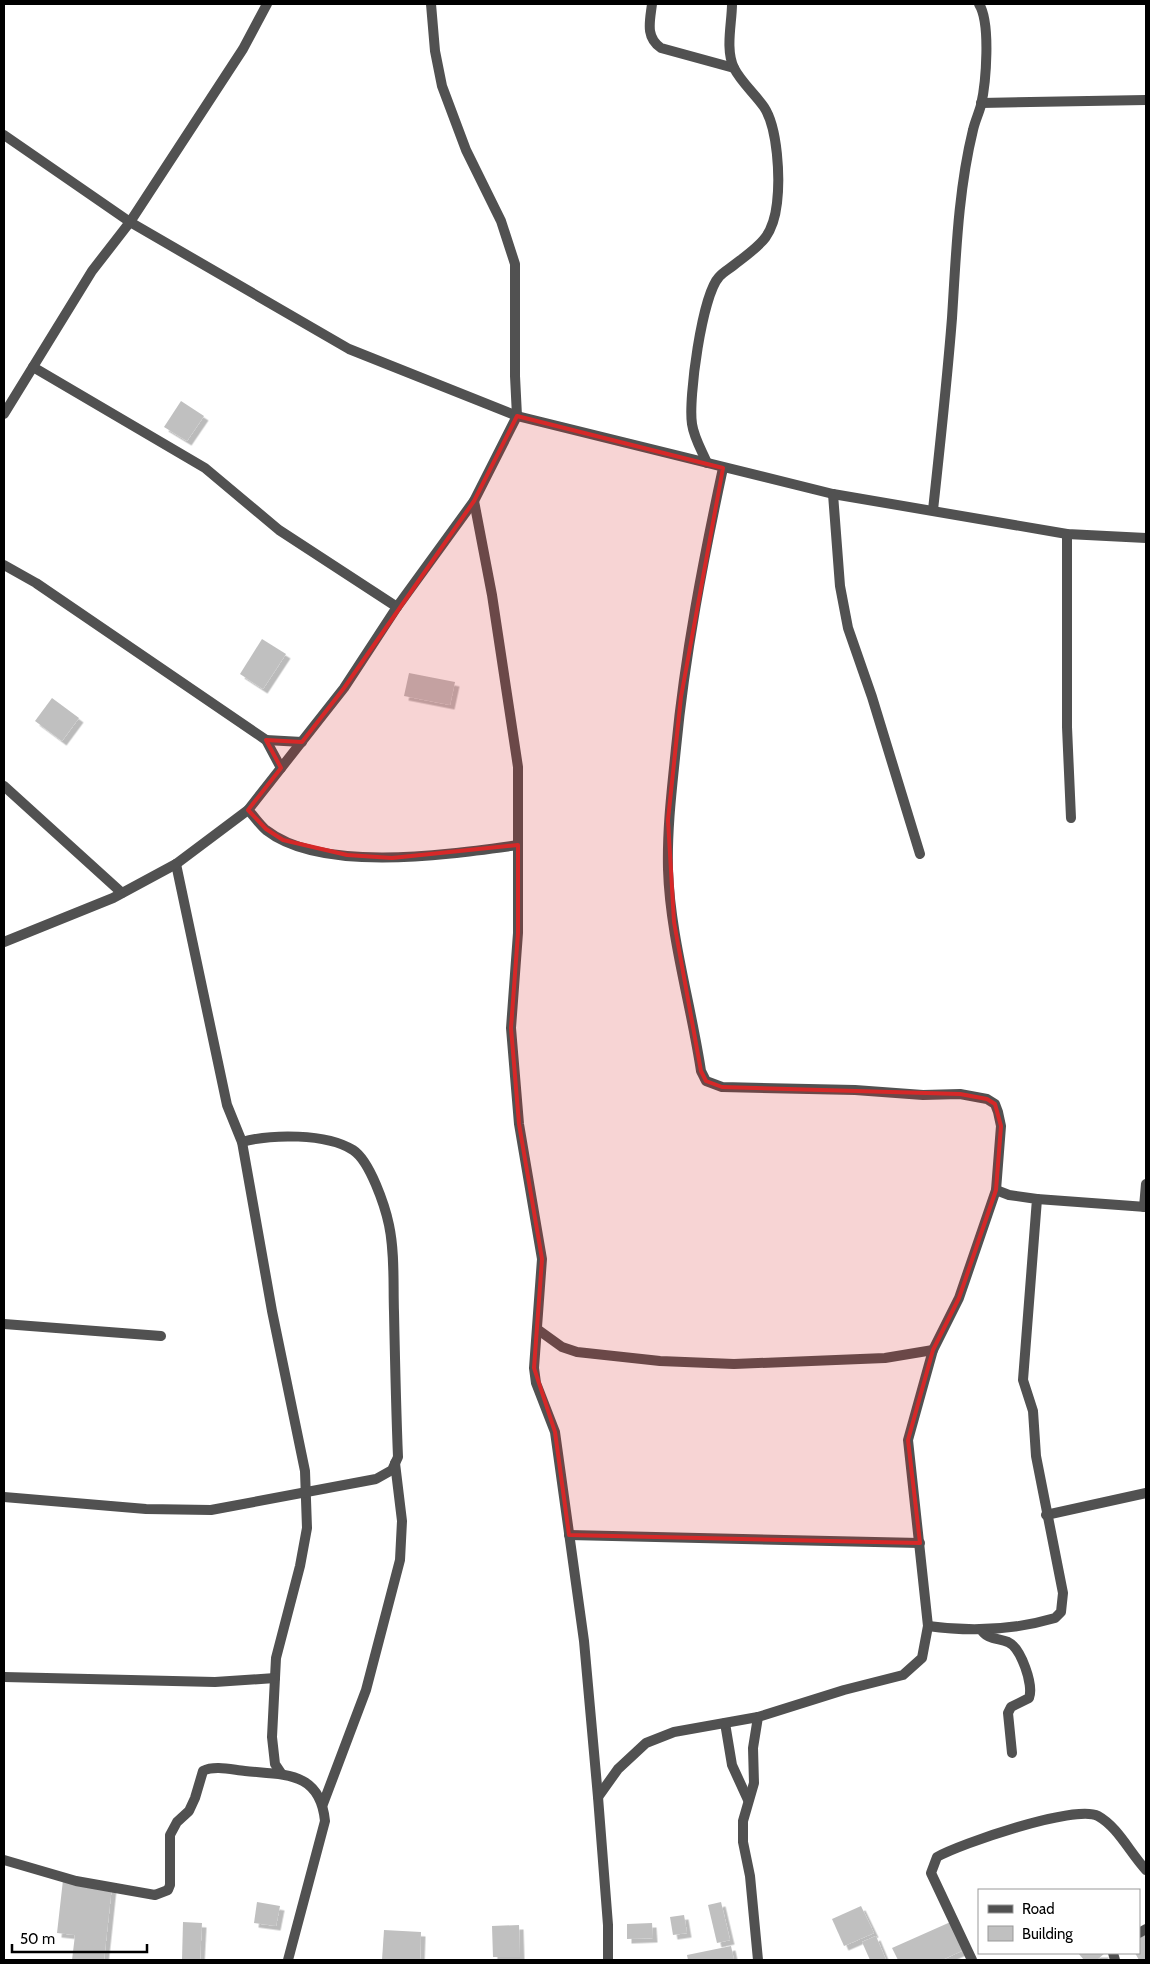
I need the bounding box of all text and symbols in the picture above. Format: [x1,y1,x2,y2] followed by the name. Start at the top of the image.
[978,1889,1140,1954] legend
[1022,1900,1055,1918] text: Road
[12,1922,148,1954] scale bar
[1022,1925,1073,1943] text: Building
[20,1930,55,1948] text: 50 m

